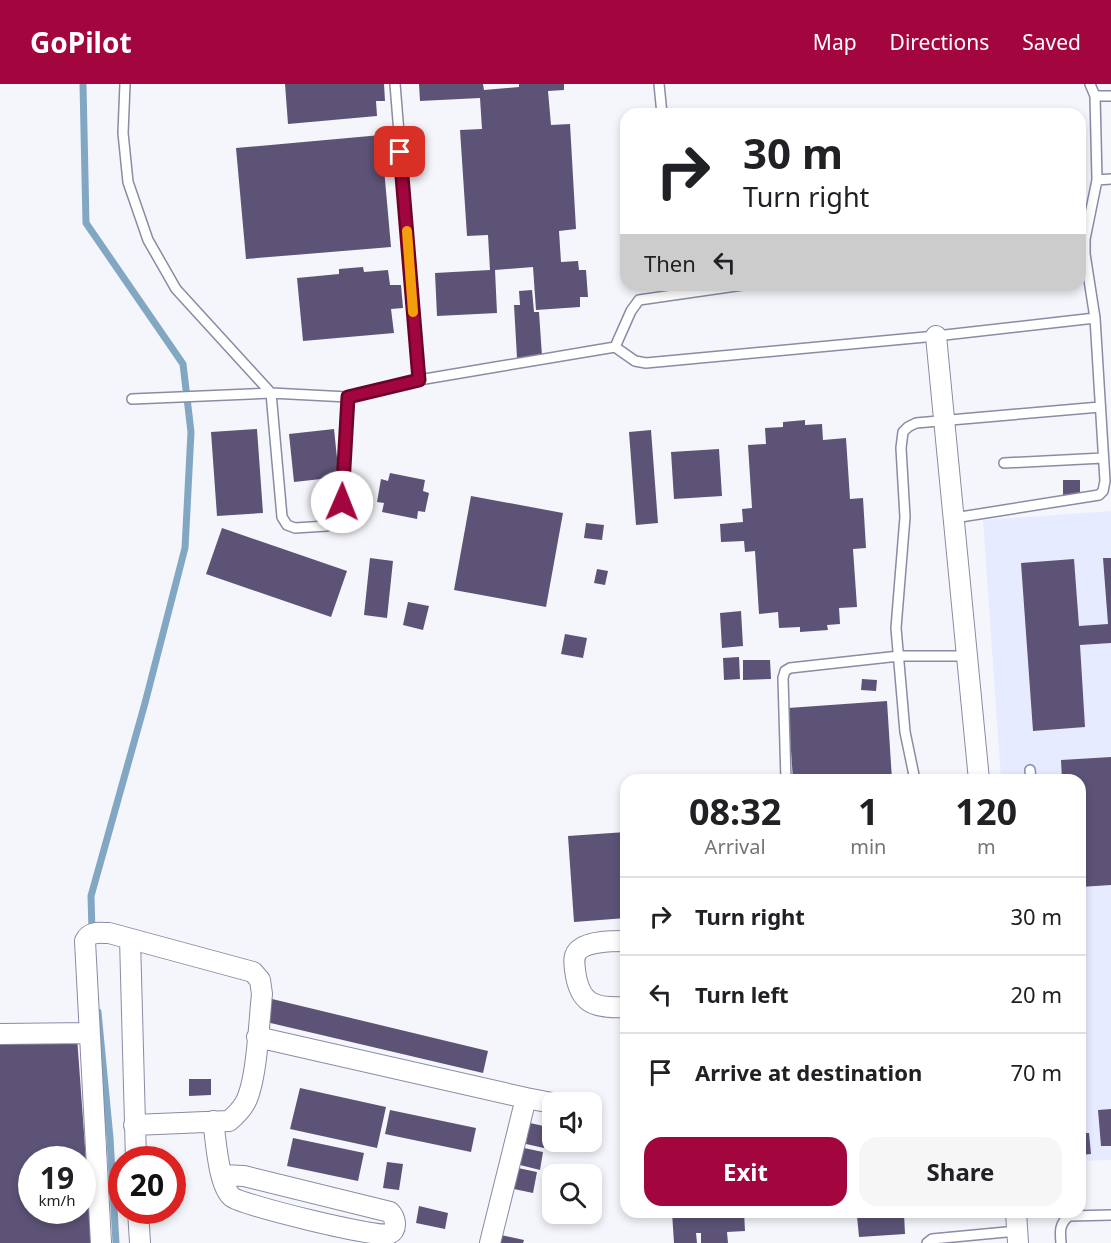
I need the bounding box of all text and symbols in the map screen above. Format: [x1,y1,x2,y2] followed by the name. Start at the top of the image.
[30,23,132,61] text: GoPilot
[813,28,857,56] text: Map
[890,28,989,56] text: Directions
[1022,28,1081,56] text: Saved
[743,124,843,181] text: 30 m
[374,126,425,177] pin
[644,132,722,210] icon: right
[383,135,416,168] icon: arrive
[743,178,869,215] text: Turn right
[708,246,741,279] icon: left
[644,248,696,278] text: Then
[310,470,374,534] position arrow
[689,787,781,836] text: 08:32
[858,787,879,836] text: 1
[955,787,1017,836] text: 120
[705,833,766,860] text: Arrival
[850,833,886,860] text: min
[977,833,996,860] text: m
[644,900,677,933] icon: right
[695,901,805,931] text: Turn right
[1011,901,1062,931] text: 30 m
[644,978,677,1011] icon: left
[695,979,789,1009] text: Turn left
[1011,979,1062,1009] text: 20 m
[644,1056,677,1089] icon: arrive
[695,1057,922,1087] text: Arrive at destination
[1011,1057,1062,1087] text: 70 m
[542,1092,602,1224] map controls
[542,1092,602,1152] button: sound
[644,1137,847,1206] button: Exit
[859,1137,1062,1206] button: Share
[108,1146,186,1224] speed limit sign: 20
[40,1157,74,1198] text: 19
[542,1164,602,1224] button: search
[39,1190,75,1210] text: km/h

